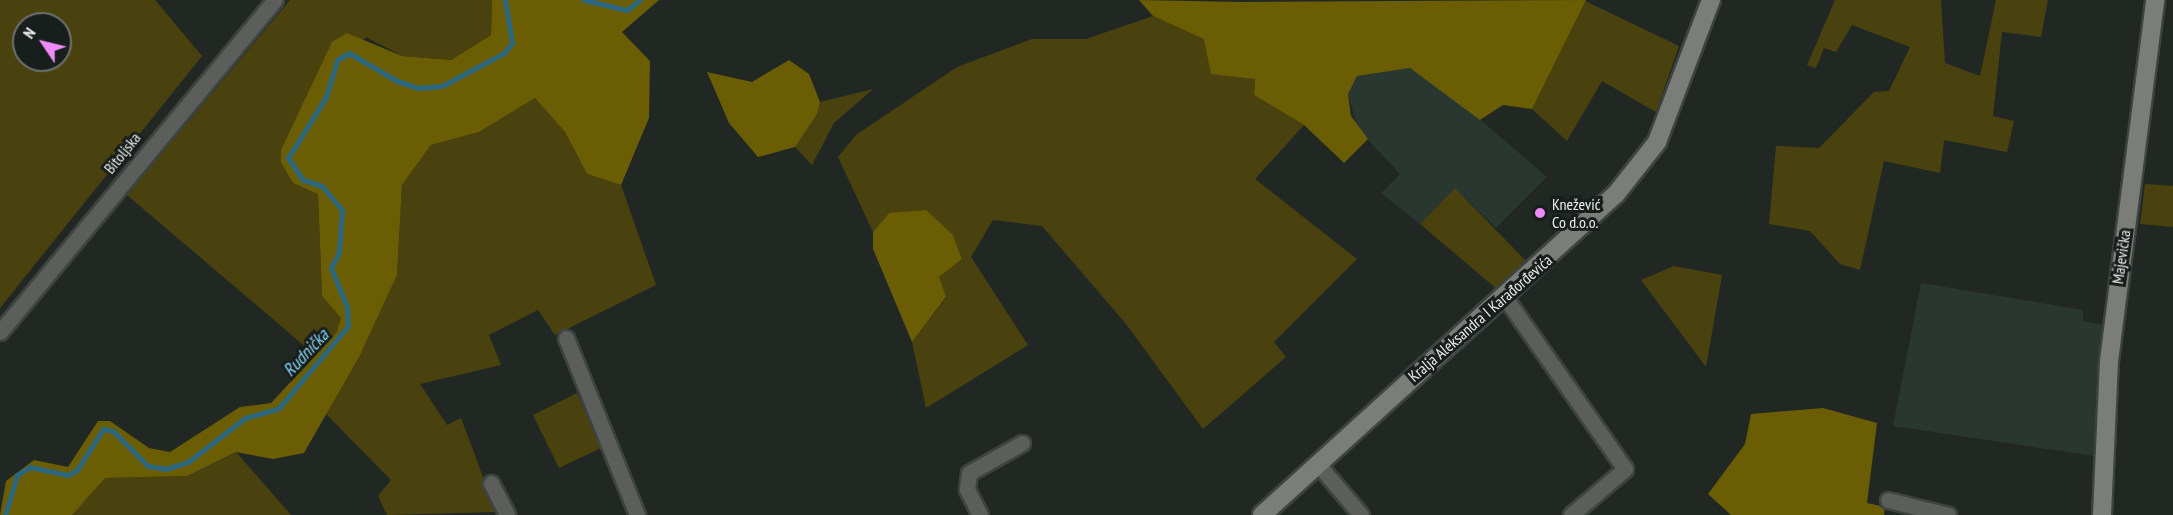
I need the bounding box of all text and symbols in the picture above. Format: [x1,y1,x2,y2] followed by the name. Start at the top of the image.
[12,12,72,72] north arrow
[18,24,40,42] text: N
[100,129,144,177] street label: Bitoljska
[1552,194,1600,232] place label: Knežević Co d.o.o.
[1533,206,1547,220] marker: Knežević Co d.o.o.
[2108,229,2134,285] street label: Majevička
[1404,250,1556,386] street label: Kralja Aleksandra I Karađorđevića
[279,325,333,381] water label: Rudnička

